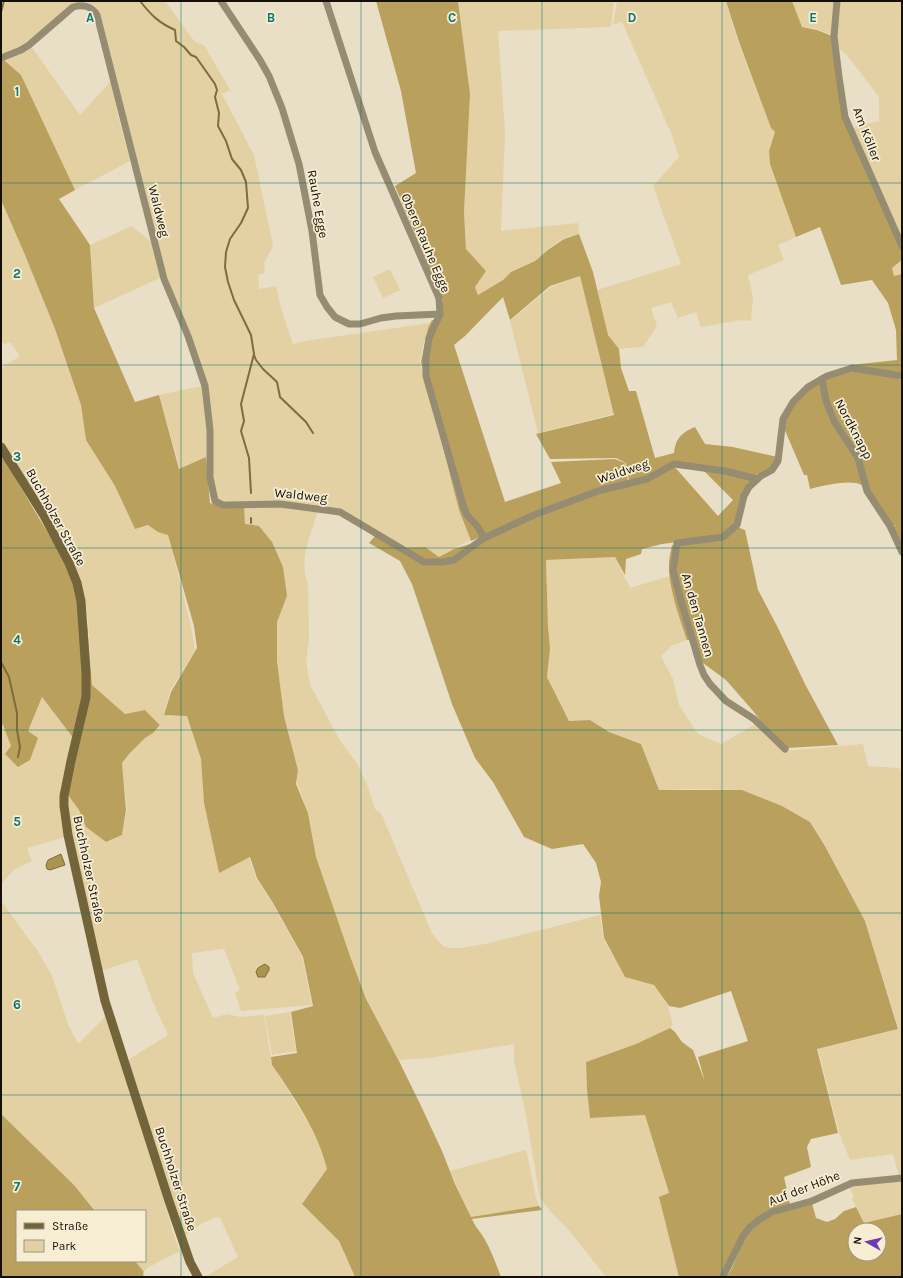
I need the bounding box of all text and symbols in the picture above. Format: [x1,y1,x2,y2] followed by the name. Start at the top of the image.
[86,10,94,25] text: A
[267,10,275,25] text: B
[448,10,456,25] text: C
[628,10,637,25] text: D
[809,10,817,25] text: E
[15,84,19,99] text: 1
[850,105,884,163] street label: Am Köller
[305,169,331,240] street label: Rauhe Egge
[145,183,173,239] street label: Waldweg
[398,191,454,295] street label: Obere Rauhe Egge
[13,266,21,281] text: 2
[832,396,876,462] street label: Nordknapp
[13,449,21,464] text: 3
[595,455,651,486] street label: Waldweg
[23,466,89,569] street label: Buchholzer Straße
[274,485,329,505] street label: Waldweg
[679,571,717,659] street label: An den Tannen
[13,632,21,647] text: 4
[13,814,21,829] text: 5
[70,814,108,924] street label: Buchholzer Straße
[13,997,21,1012] text: 6
[152,1125,200,1233] street label: Buchholzer Straße
[766,1167,842,1209] street label: Auf der Höhe
[14,1179,21,1194] text: 7
[16,1210,146,1262] legend
[52,1219,88,1233] text: Straße
[847,1222,887,1262] north arrow
[851,1236,865,1245] text: N
[52,1239,77,1253] text: Park

